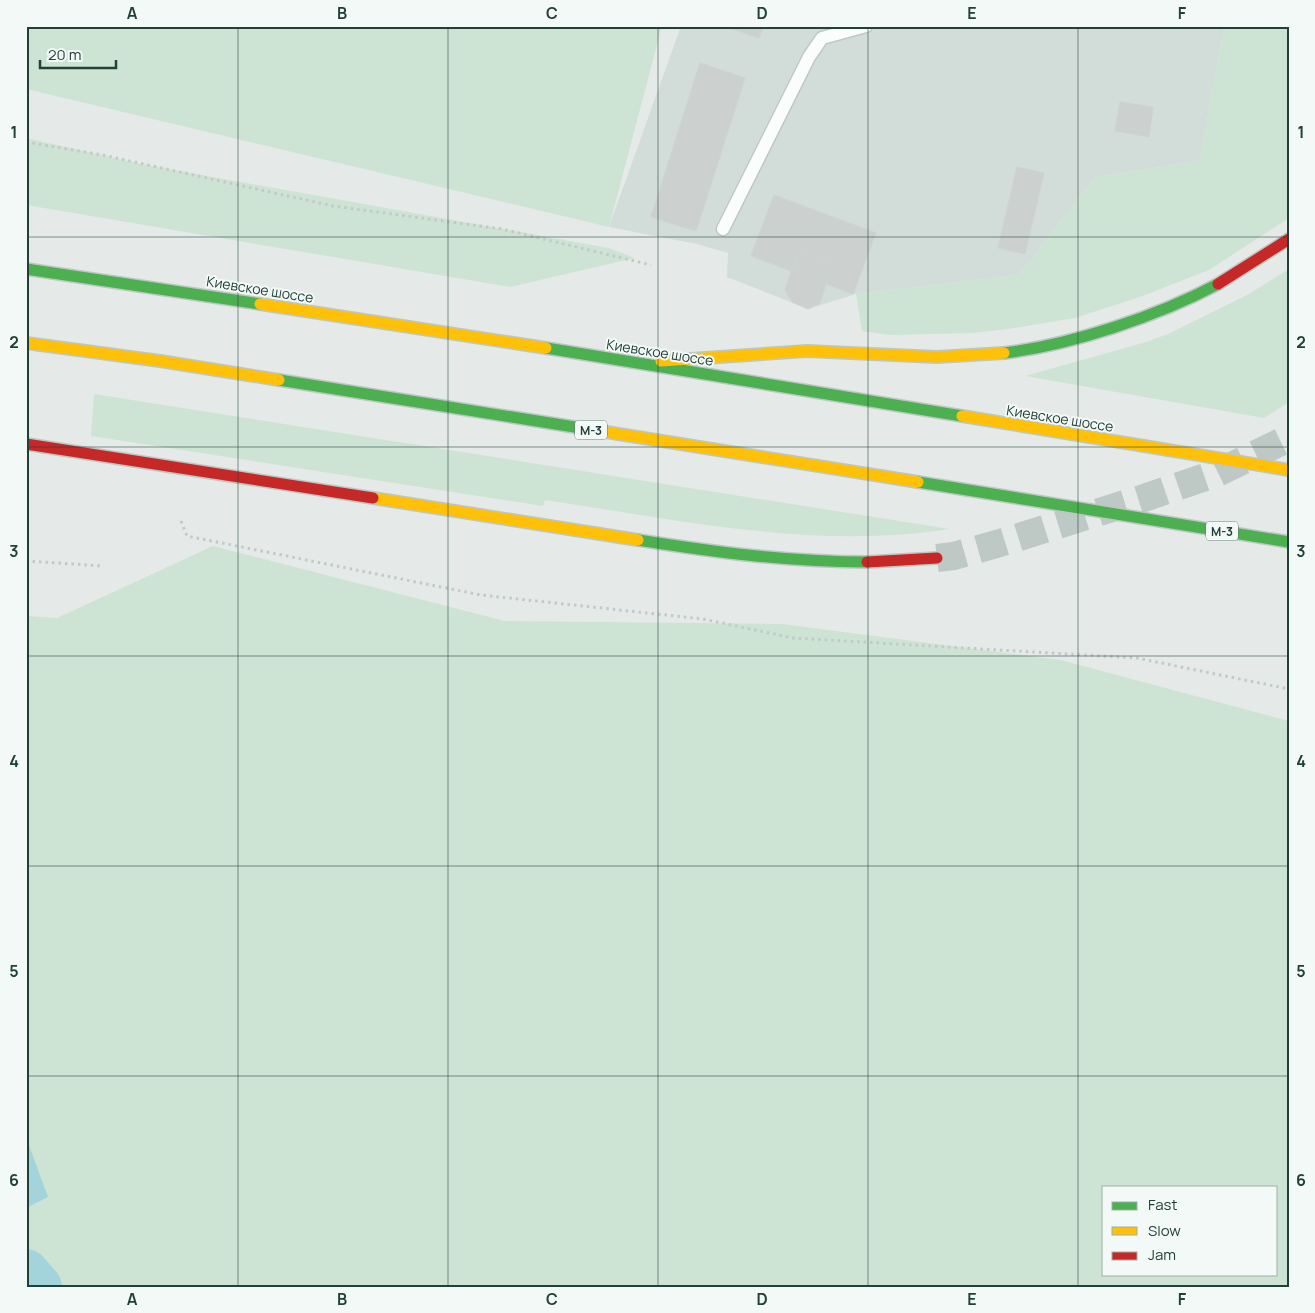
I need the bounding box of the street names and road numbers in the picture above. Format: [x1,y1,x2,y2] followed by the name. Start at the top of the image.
[205,271,315,307] street label: Киевское шоссе
[605,334,715,370] street label: Киевское шоссе
[1005,400,1115,436] street label: Киевское шоссе
[575,420,607,440] road number: М-3
[1206,522,1238,540] road number: М-3

